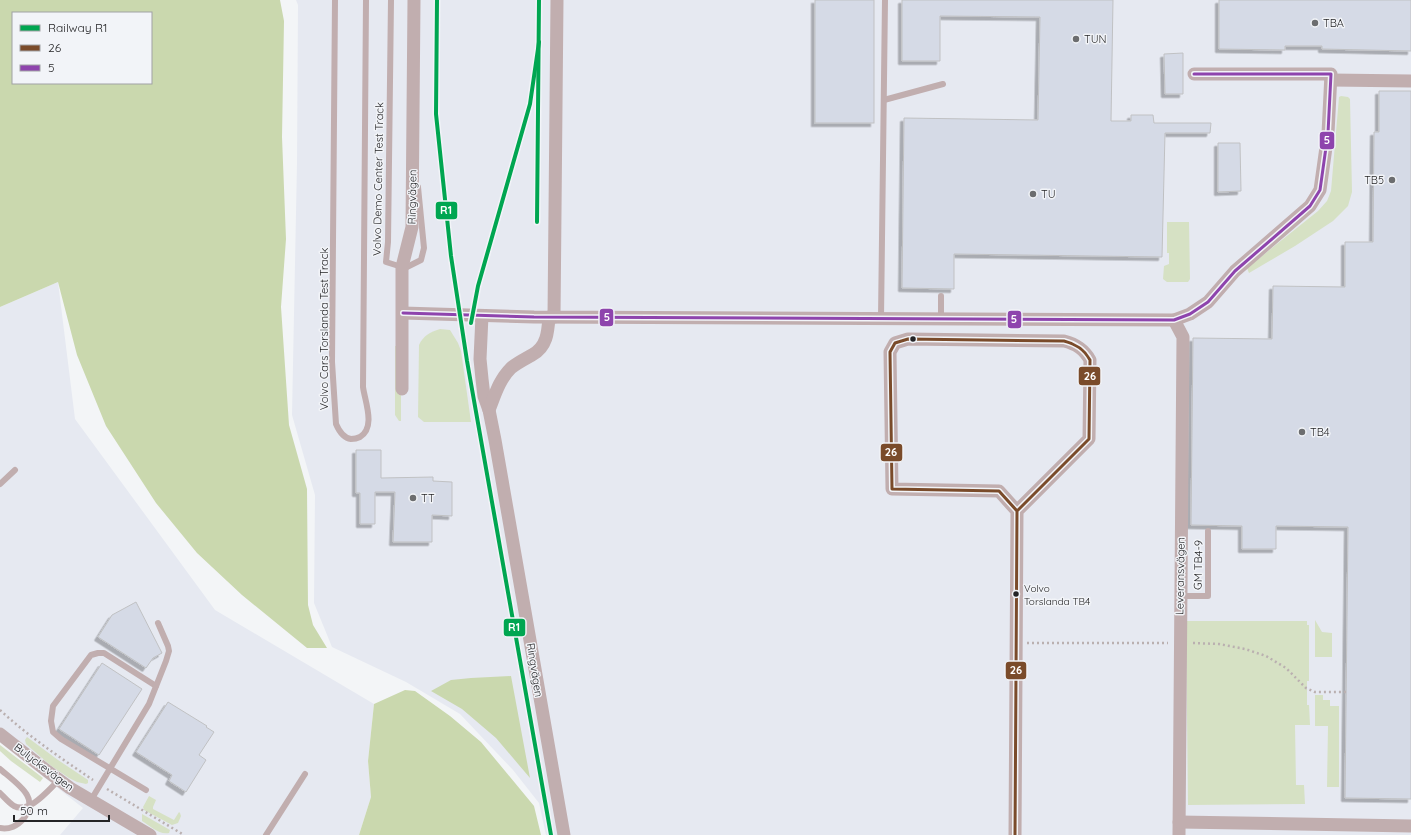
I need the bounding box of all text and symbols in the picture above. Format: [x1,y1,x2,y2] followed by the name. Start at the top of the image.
[12,12,152,84] legend
[1323,16,1344,30] place label: TBA
[1310,18,1320,28] marker: TBA
[48,20,107,35] text: Railway R1
[1084,32,1107,46] place label: TUN
[1071,34,1081,44] marker: TUN
[48,40,62,55] text: 26
[48,60,55,75] text: 5
[370,102,386,256] street label: Volvo Demo Center Test Track
[1319,131,1335,150] line badge: 5
[1324,133,1330,147] text: 5
[405,170,419,224] street label: Ringvägen
[1364,173,1384,187] place label: TB5
[1387,175,1397,185] marker: TB5
[1041,187,1056,201] place label: TU
[1028,189,1038,199] marker: TU
[435,201,458,220] line badge: R1
[440,203,452,217] text: R1
[317,248,331,410] street label: Volvo Cars Torslanda Test Track
[599,308,614,327] line badge: 5
[604,310,610,324] text: 5
[1007,310,1022,329] line badge: 5
[1011,312,1017,326] text: 5
[908,334,918,344] unlabelled marker
[1078,366,1101,386] line badge: 26
[1084,369,1096,383] text: 26
[1310,425,1330,439] place label: TB4
[1297,427,1307,437] marker: TB4
[880,443,903,462] line badge: 26
[885,445,897,459] text: 26
[421,491,435,505] place label: TT
[408,493,418,503] marker: TT
[1172,537,1188,615] street label: Leveransvägen
[1191,540,1205,590] street label: GM TB4-9
[1024,582,1090,608] place label: Volvo Torslanda TB4
[1011,589,1021,599] marker: Volvo Torslanda TB4
[503,618,526,637] line badge: R1
[508,620,520,634] text: R1
[524,642,546,698] street label: Ringvägen
[1005,661,1027,680] line badge: 26
[1010,663,1022,677] text: 26
[11,740,77,794] street label: Bulyckevägen
[14,797,109,823] scale bar
[20,803,48,818] text: 50 m

